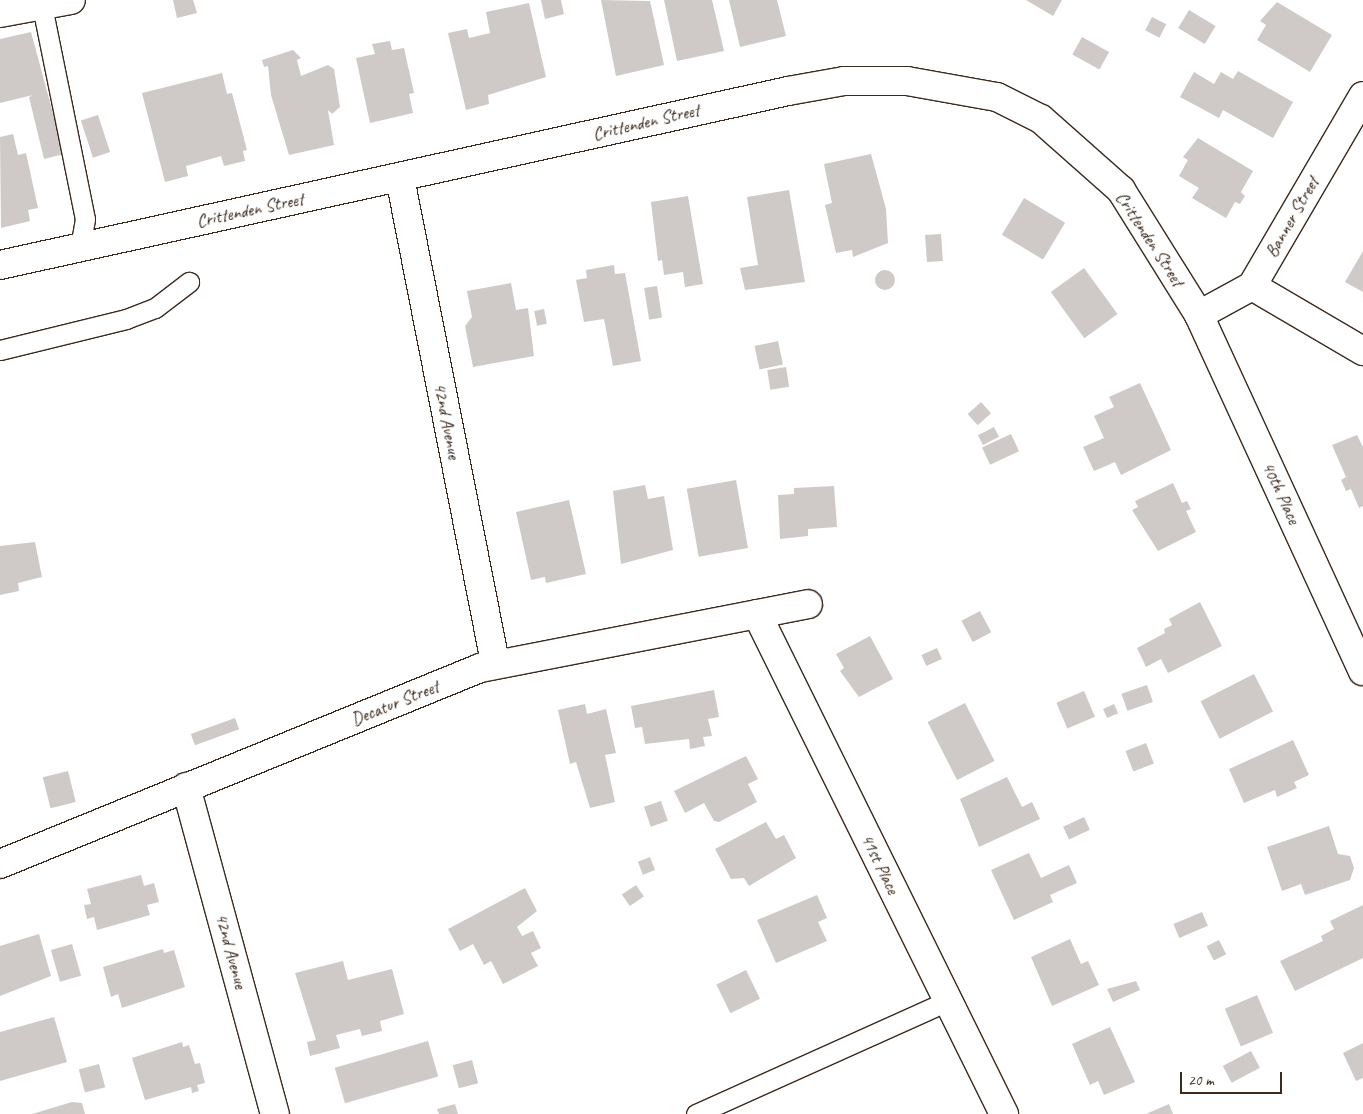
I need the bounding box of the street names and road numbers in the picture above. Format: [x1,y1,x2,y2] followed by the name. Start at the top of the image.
[591,99,701,145] street label: Crittenden Street
[1260,173,1324,261] street label: Banner Street
[1111,187,1189,291] street label: Crittenden Street
[195,188,305,232] street label: Crittenden Street
[429,381,465,461] street label: 42nd Avenue
[1257,458,1305,528] street label: 40th Place
[348,676,442,730] street label: Decatur Street
[856,830,904,898] street label: 41st Place
[211,911,251,991] street label: 42nd Avenue

